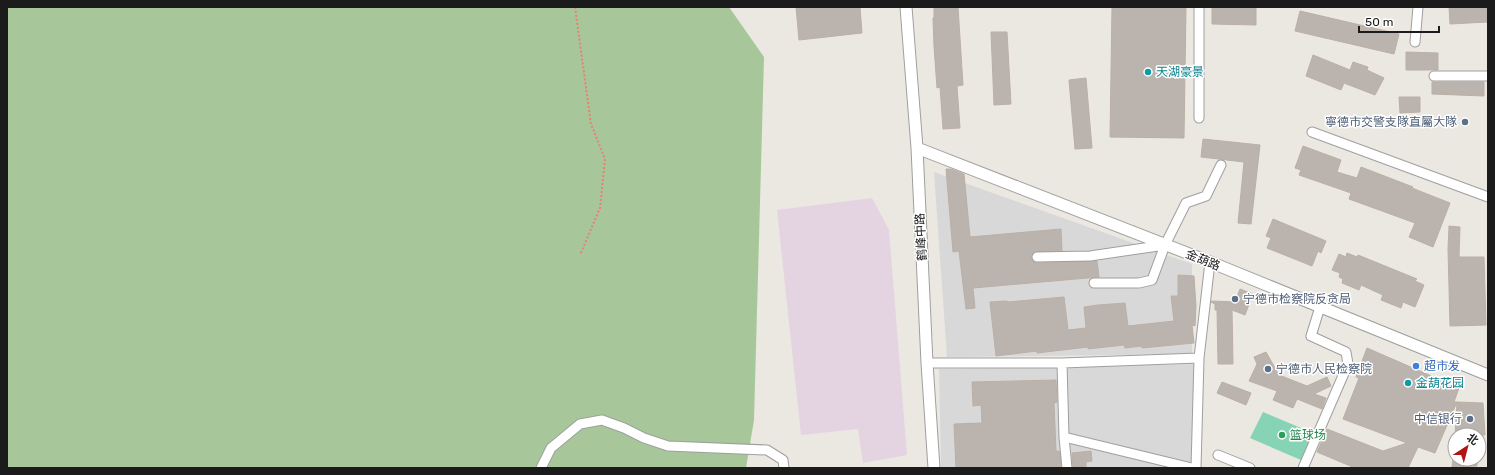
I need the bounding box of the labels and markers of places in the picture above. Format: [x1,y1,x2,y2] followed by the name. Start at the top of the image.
[1156,65,1204,79] place label: 天湖豪景
[1143,67,1153,77] marker: 天湖豪景
[1325,115,1457,129] place label: 寧德市交警支隊直屬大隊
[1460,117,1470,127] marker: 寧德市交警支隊直屬大隊
[1243,292,1351,306] place label: 宁德市检察院反贪局
[1230,294,1240,304] marker: 宁德市检察院反贪局
[1424,359,1460,373] place label: 超市发
[1411,361,1421,371] marker: 超市发
[1276,362,1372,376] place label: 宁德市人民检察院
[1263,364,1273,374] marker: 宁德市人民检察院
[1416,376,1464,390] place label: 金葫花园
[1403,378,1413,388] marker: 金葫花园
[1414,412,1462,426] place label: 中信银行
[1465,414,1475,424] marker: 中信银行
[1290,428,1326,442] place label: 篮球场
[1277,430,1287,440] marker: 篮球场

